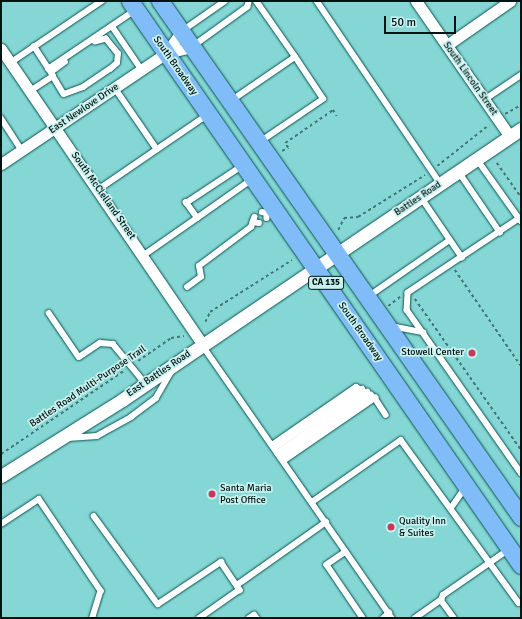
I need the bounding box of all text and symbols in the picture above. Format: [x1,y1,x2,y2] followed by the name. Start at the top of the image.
[386,8,458,34] scale bar
[391,15,416,30] text: 50 m
[150,34,200,98] street label: South Broadway
[440,40,500,118] street label: South Lincoln Street
[47,81,121,137] street label: East Newlove Drive
[68,150,138,242] street label: South McClelland Street
[392,179,444,219] street label: Battles Road
[308,276,344,290] road number: CA 135
[335,300,385,364] street label: South Broadway
[28,344,148,430] street label: Battles Road Multi-Purpose Trail
[401,347,464,359] place label: Stowell Center
[125,348,193,400] street label: East Battles Road
[467,348,477,358] marker: Stowell Center
[220,482,272,506] place label: Santa Maria Post Office
[207,489,217,499] marker: Santa Maria Post Office
[399,515,446,538] place label: Quality Inn & Suites
[386,522,396,532] marker: Quality Inn & Suites

